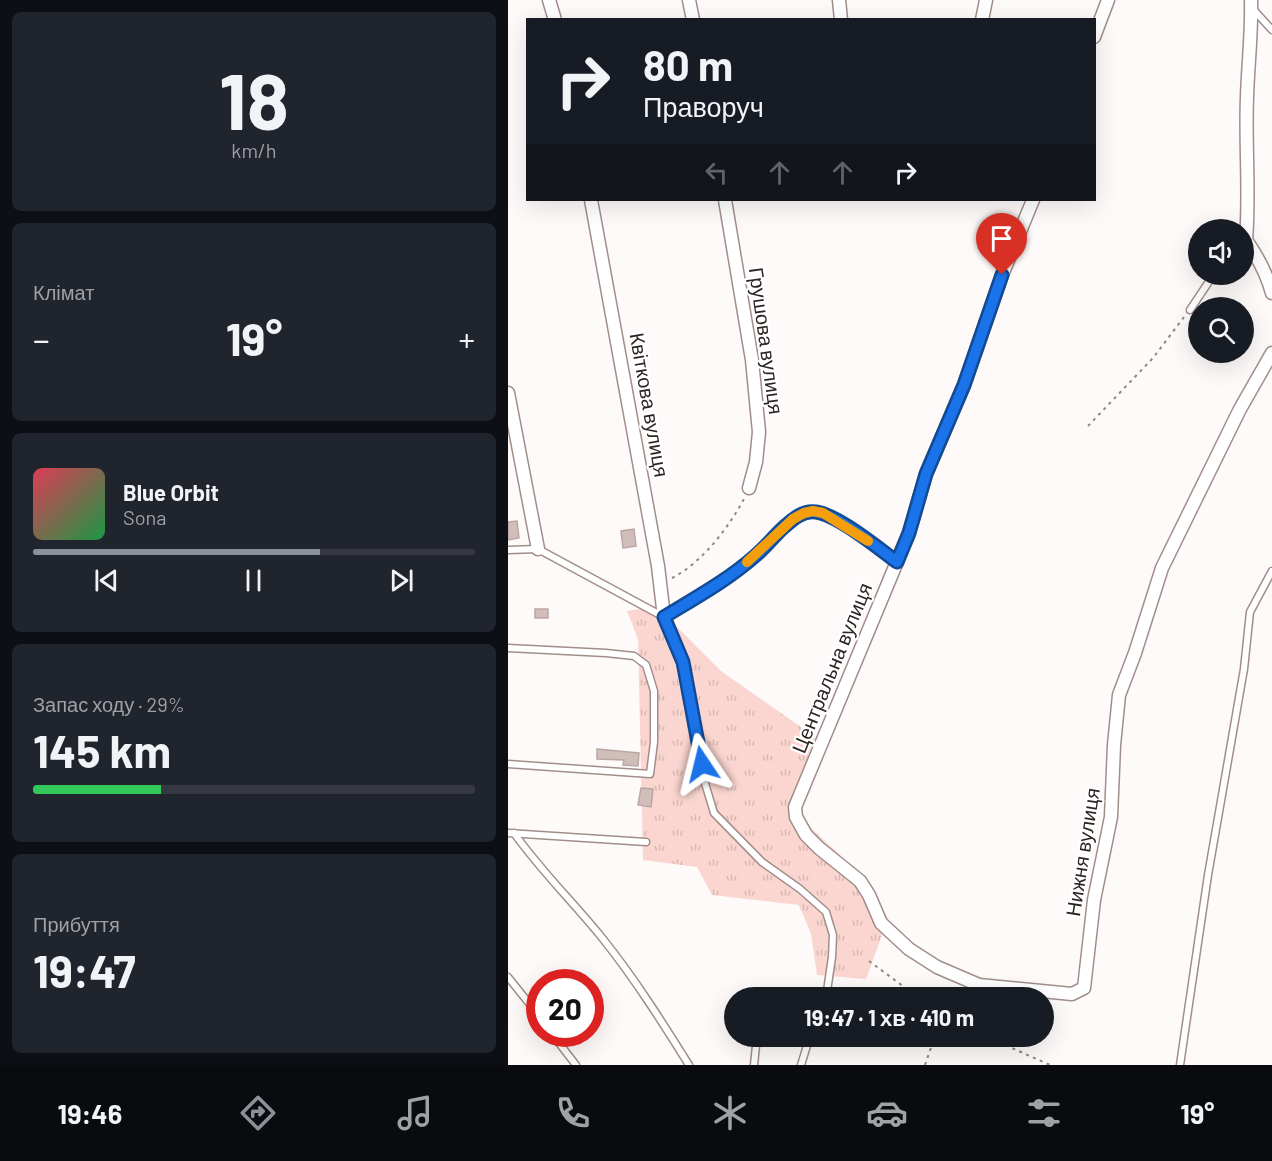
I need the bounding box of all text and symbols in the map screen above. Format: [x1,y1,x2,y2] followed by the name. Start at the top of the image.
[643,39,733,89] text: 80 m
[544,42,622,120] icon: right
[219,52,289,146] text: 18
[643,90,764,122] text: Праворуч
[231,138,277,162] text: km/h
[700,156,733,189] icon: left
[763,156,796,189] icon: ahead
[826,156,859,189] icon: ahead
[889,156,922,189] icon: right
[976,213,1027,275] pin
[1188,219,1254,363] map controls
[1188,219,1254,285] button: sound
[985,222,1018,255] icon: arrive
[745,266,789,416] street label: Грушова вулиця
[33,280,94,304] text: Клімат
[1188,297,1254,363] button: search
[226,311,282,365] text: 19°
[33,319,50,359] text: −
[459,319,475,359] text: +
[625,331,675,479] street label: Квіткова вулиця
[123,479,219,505] text: Blue Orbit
[123,505,167,529] text: Sona
[90,564,123,597] icon: previous
[237,564,270,597] icon: pause
[385,564,418,597] icon: next
[786,579,876,756] street label: Центральна вулиця
[33,692,185,716] text: Запас ходу · 29%
[33,723,171,777] text: 145 km
[670,732,734,796] position arrow
[1060,786,1104,918] street label: Нижня вулиця
[33,912,120,936] text: Прибуття
[33,943,136,997] text: 19:47
[526,969,604,1047] speed limit sign: 20
[804,1004,974,1030] text: 19:47 · 1 хв · 410 m
[237,1092,279,1134] icon: directions
[394,1092,436,1134] icon: music
[552,1092,594,1134] icon: phone
[709,1092,751,1134] icon: climate
[866,1092,908,1134] icon: car
[1023,1092,1065,1134] icon: filters
[58,1097,122,1129] text: 19:46
[1180,1097,1214,1129] text: 19°

